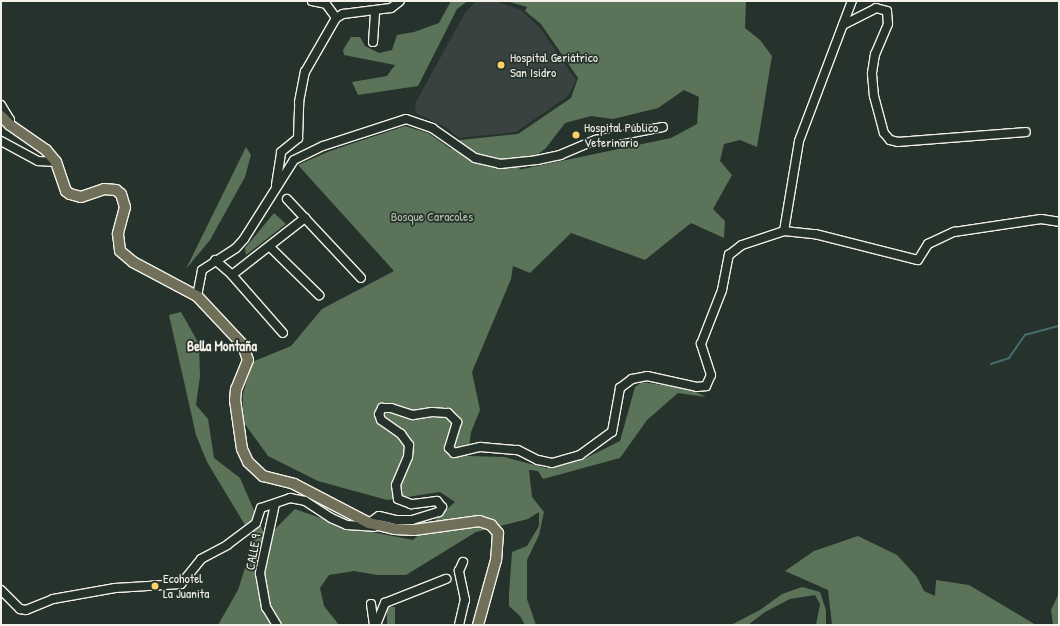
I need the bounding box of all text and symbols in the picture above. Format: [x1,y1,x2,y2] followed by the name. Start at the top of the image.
[510,50,598,81] place label: Hospital Geriátrico San Isidro
[495,59,507,71] marker: Hospital Geriátrico San Isidro
[584,120,658,151] place label: Hospital Público Veterinario
[571,130,581,140] marker: Hospital Público Veterinario
[391,208,473,224] park label: Bosque Caracoles
[187,338,257,354] district label: Bella Montaña
[242,533,264,571] street label: CALLE 9
[163,571,209,602] place label: Ecohotel La Juanita
[150,581,160,591] marker: Ecohotel La Juanita

